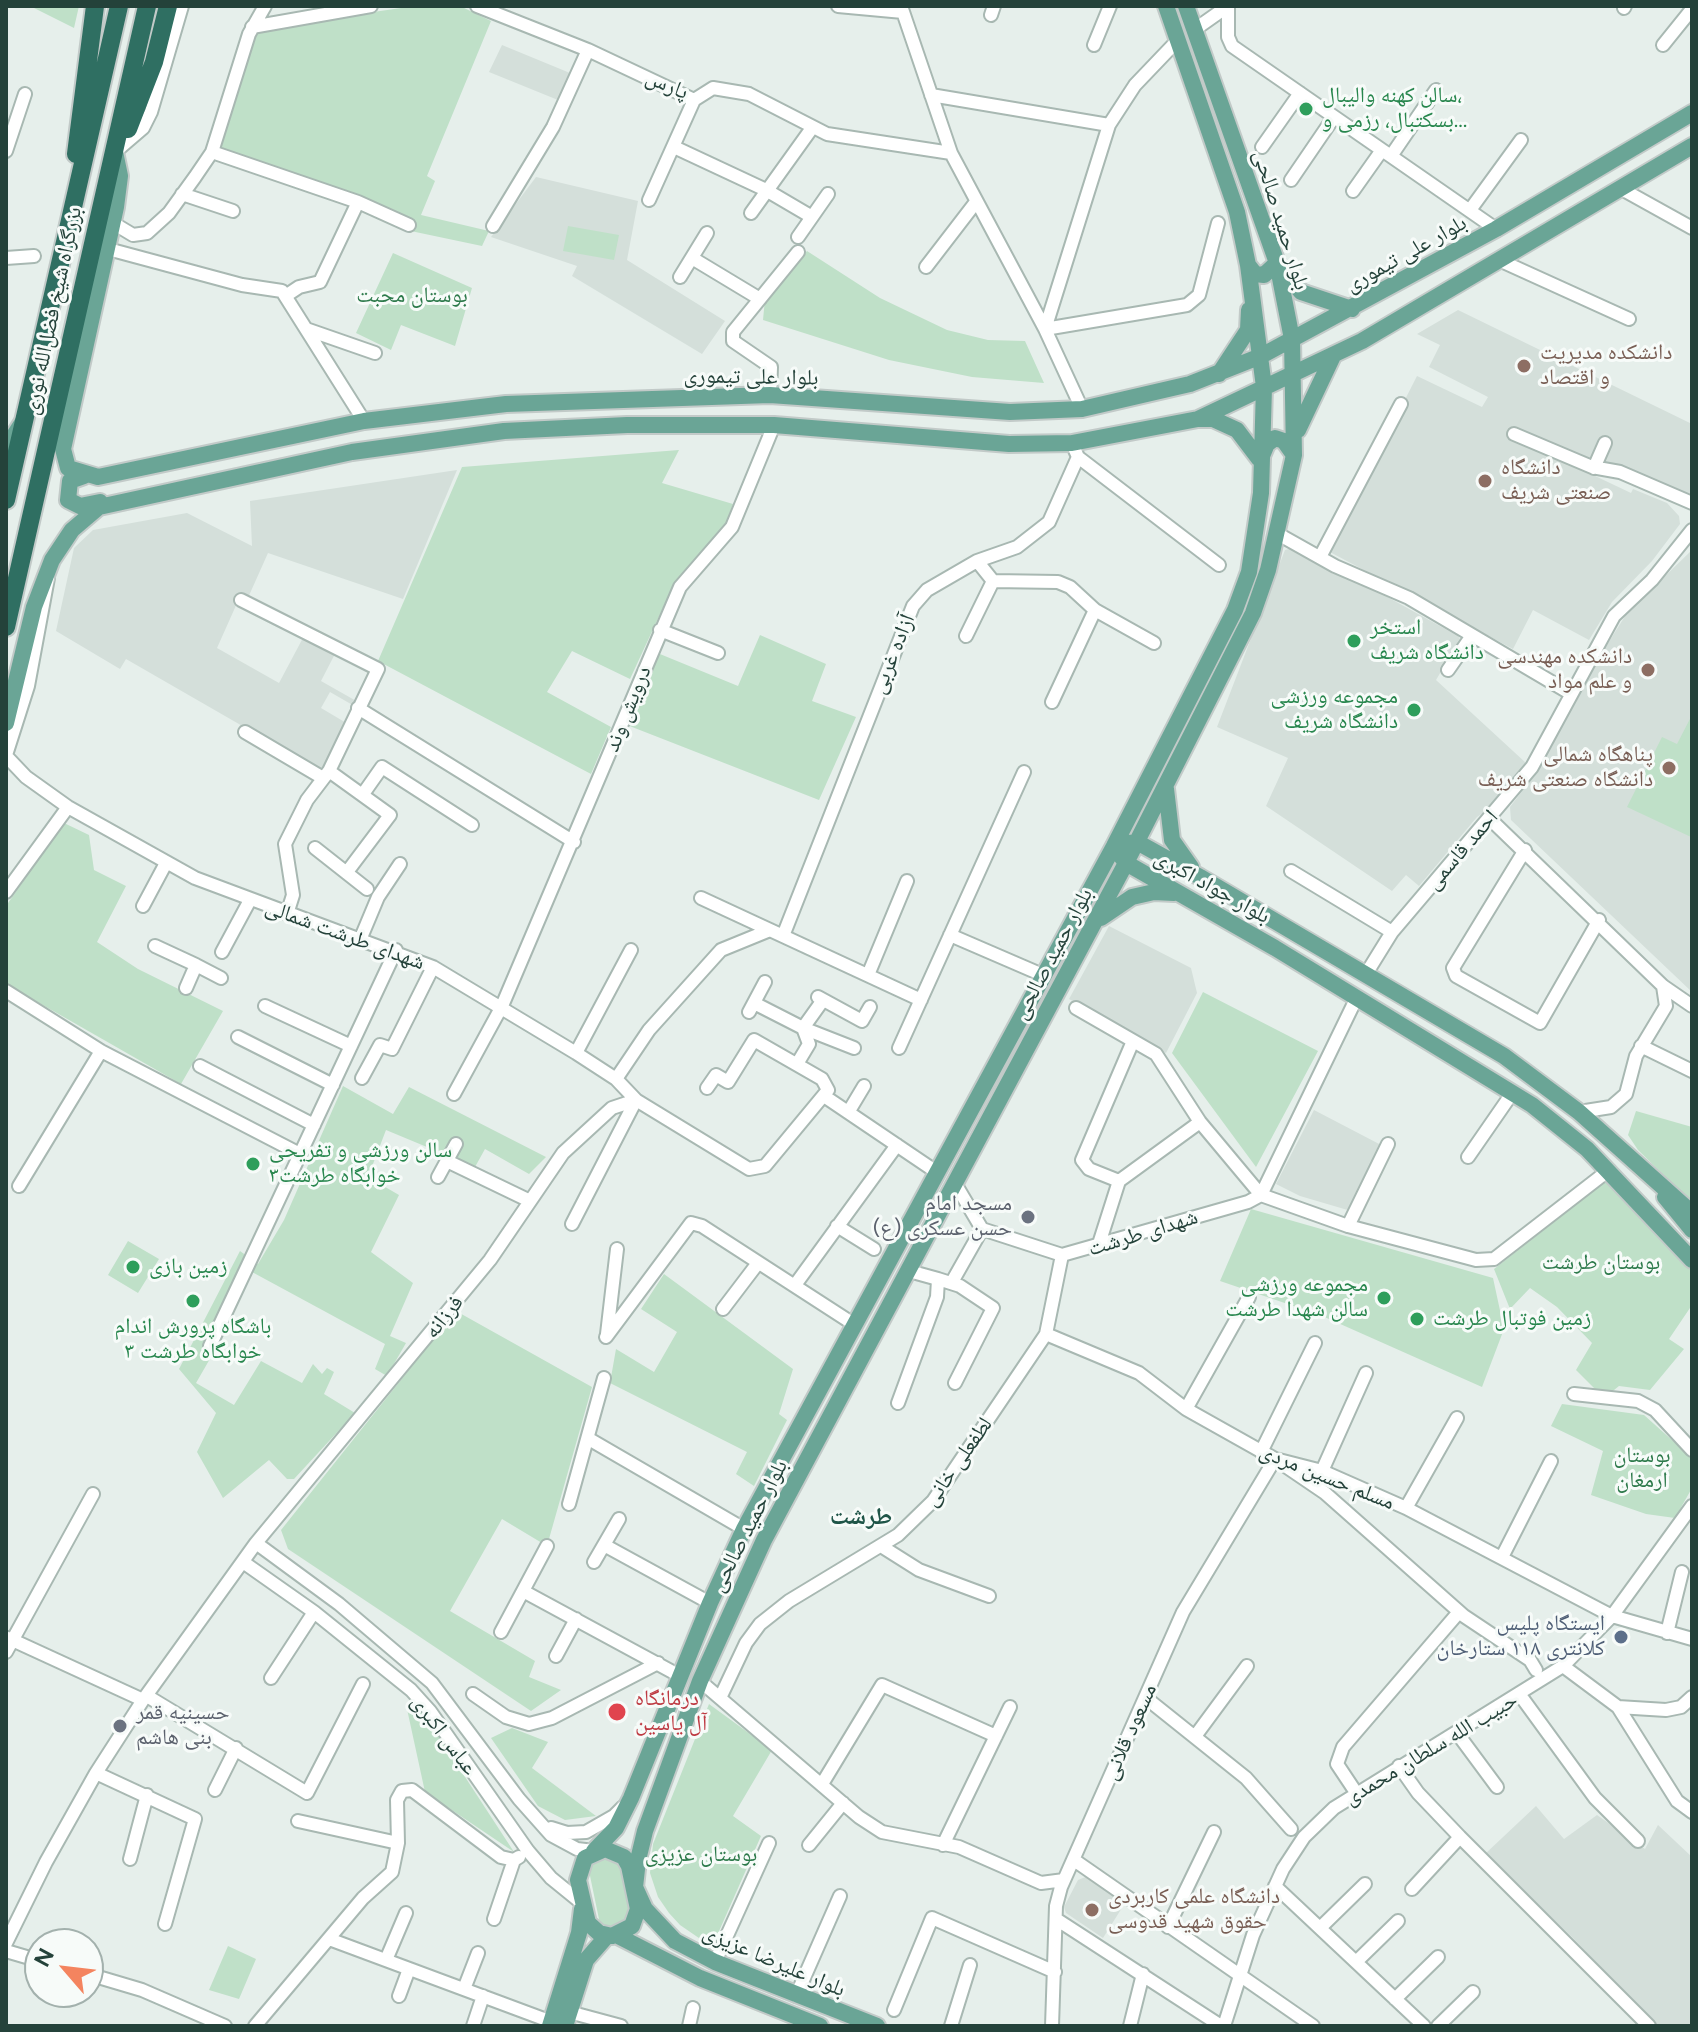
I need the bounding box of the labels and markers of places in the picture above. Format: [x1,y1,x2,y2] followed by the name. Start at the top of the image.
[1322,83,1467,134] place label: سالن کهنه والیبال، بسکتبال، رزمی و...
[1297,100,1315,118] marker: سالن کهنه والیبال، بسکتبال، رزمی و...
[1540,340,1672,392] place label: دانشکده مدیریت و اقتصاد
[1515,357,1533,375] marker: دانشکده مدیریت و اقتصاد
[1501,455,1611,506] place label: دانشگاه صنعتی شریف
[1476,472,1494,490] marker: دانشگاه صنعتی شریف
[1370,615,1484,666] place label: استخر دانشگاه شریف
[1345,632,1363,650] marker: استخر دانشگاه شریف
[1497,644,1632,696] place label: دانشکده مهندسی و علم مواد
[1639,661,1657,679] marker: دانشکده مهندسی و علم مواد
[1271,684,1398,736] place label: مجموعه ورزشی دانشگاه شریف
[1405,701,1423,719] marker: مجموعه ورزشی دانشگاه شریف
[1478,742,1653,794] place label: پناهگاه شمالی دانشگاه صنعتی شریف
[1660,759,1678,777] marker: پناهگاه شمالی دانشگاه صنعتی شریف
[269,1138,452,1190] place label: سالن ورزشی و تفریحی خوابگاه طرشت۳
[244,1155,262,1173] marker: سالن ورزشی و تفریحی خوابگاه طرشت۳
[873,1191,1012,1242] place label: مسجد امام حسن عسکری (ع)
[1019,1208,1037,1226] marker: مسجد امام حسن عسکری (ع)
[149,1254,227,1280] place label: زمین بازی
[124,1258,142,1276] marker: زمین بازی
[1225,1272,1368,1324] place label: مجموعه ورزشی سالن شهدا طرشت
[1375,1289,1393,1307] marker: مجموعه ورزشی سالن شهدا طرشت
[184,1292,202,1310] marker: باشگاه پرورش اندام خوابگاه طرشت ۳
[1433,1306,1591,1332] place label: زمین فوتبال طرشت
[1408,1310,1426,1328] marker: زمین فوتبال طرشت
[115,1314,271,1366] place label: باشگاه پرورش اندام خوابگاه طرشت ۳
[1437,1611,1605,1662] place label: ایستگاه پلیس کلانتری ۱۱۸ ستارخان
[1612,1628,1630,1646] marker: ایستگاه پلیس کلانتری ۱۱۸ ستارخان
[635,1686,707,1738] place label: درمانگاه آل یاسین
[136,1700,229,1752] place label: حسینیه قمر بنی هاشم
[606,1701,628,1723] marker: درمانگاه آل یاسین
[111,1717,129,1735] marker: حسینیه قمر بنی هاشم
[1108,1884,1280,1936] place label: دانشگاه علمی کاربردی حقوق شهید قدوسی
[1083,1901,1101,1919] marker: دانشگاه علمی کاربردی حقوق شهید قدوسی

